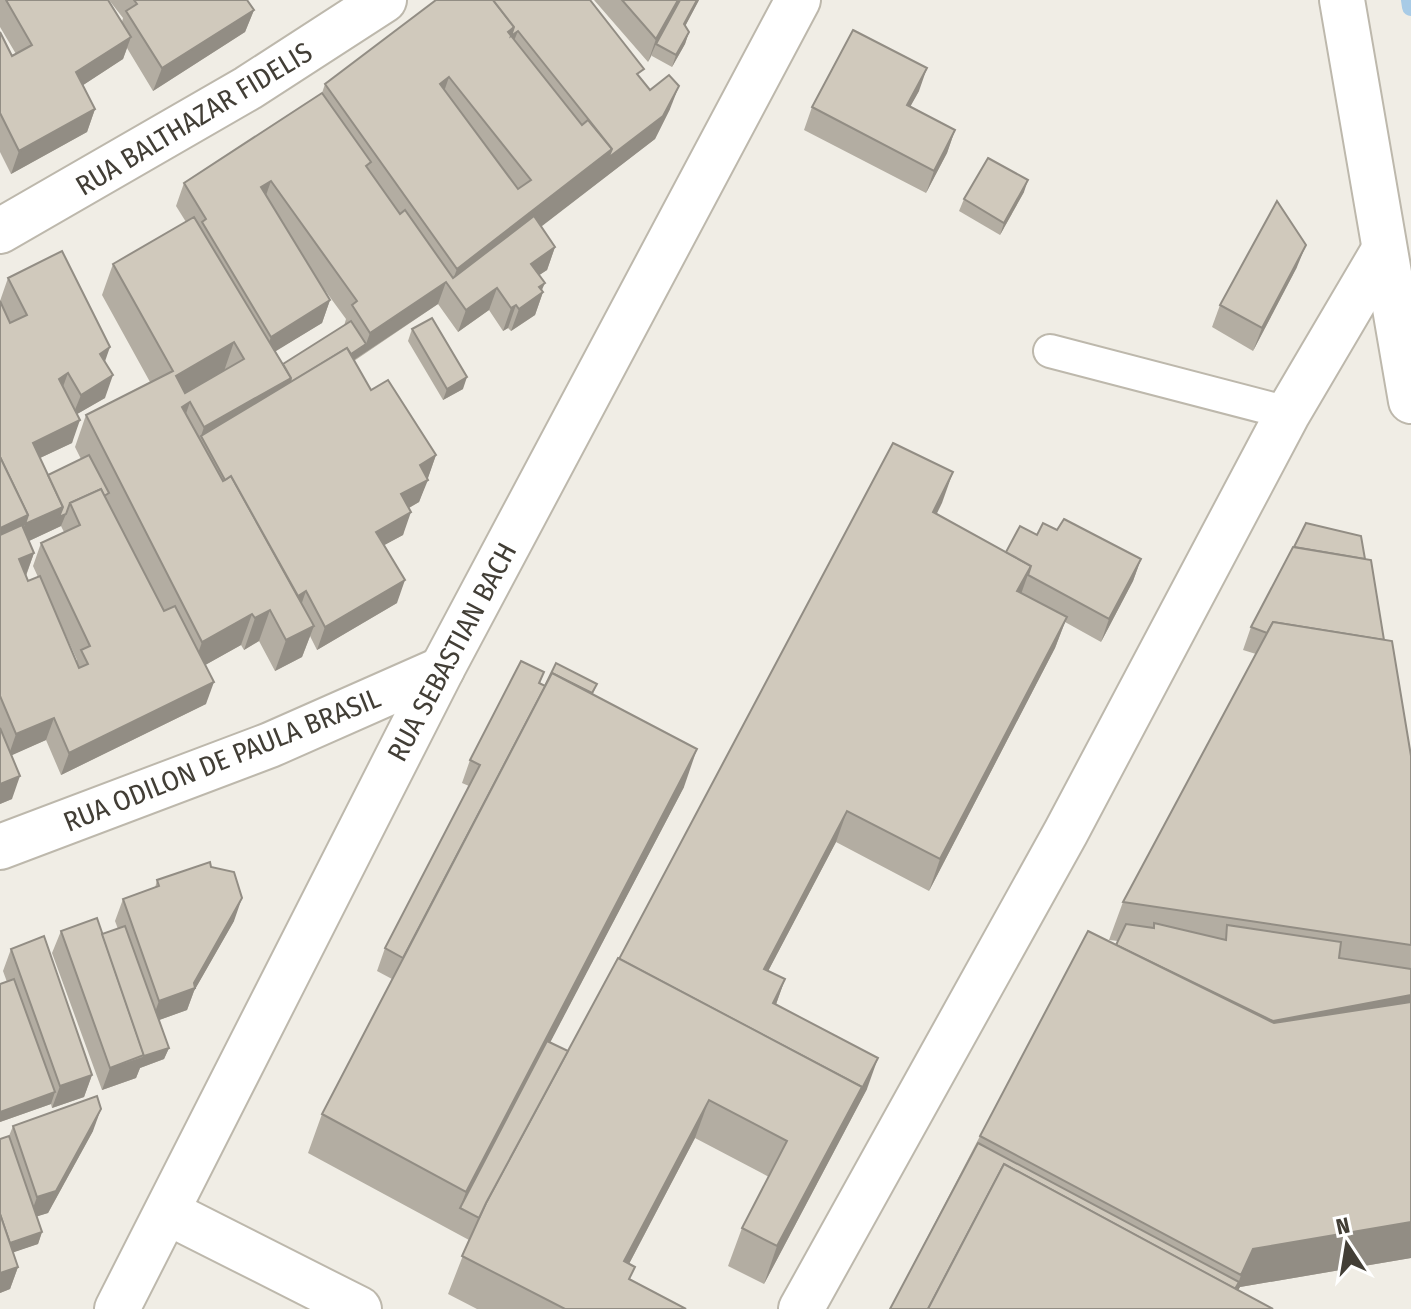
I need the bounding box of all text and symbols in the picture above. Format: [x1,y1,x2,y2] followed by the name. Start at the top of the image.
[70,35,318,203] street label: RUA BALTHAZAR FIDELIS
[381,537,523,767] street label: RUA SEBASTIAN BACH
[59,681,386,839] street label: RUA ODILON DE PAULA BRASIL
[1307,1205,1387,1285] north arrow
[1334,1211,1352,1241] text: N

